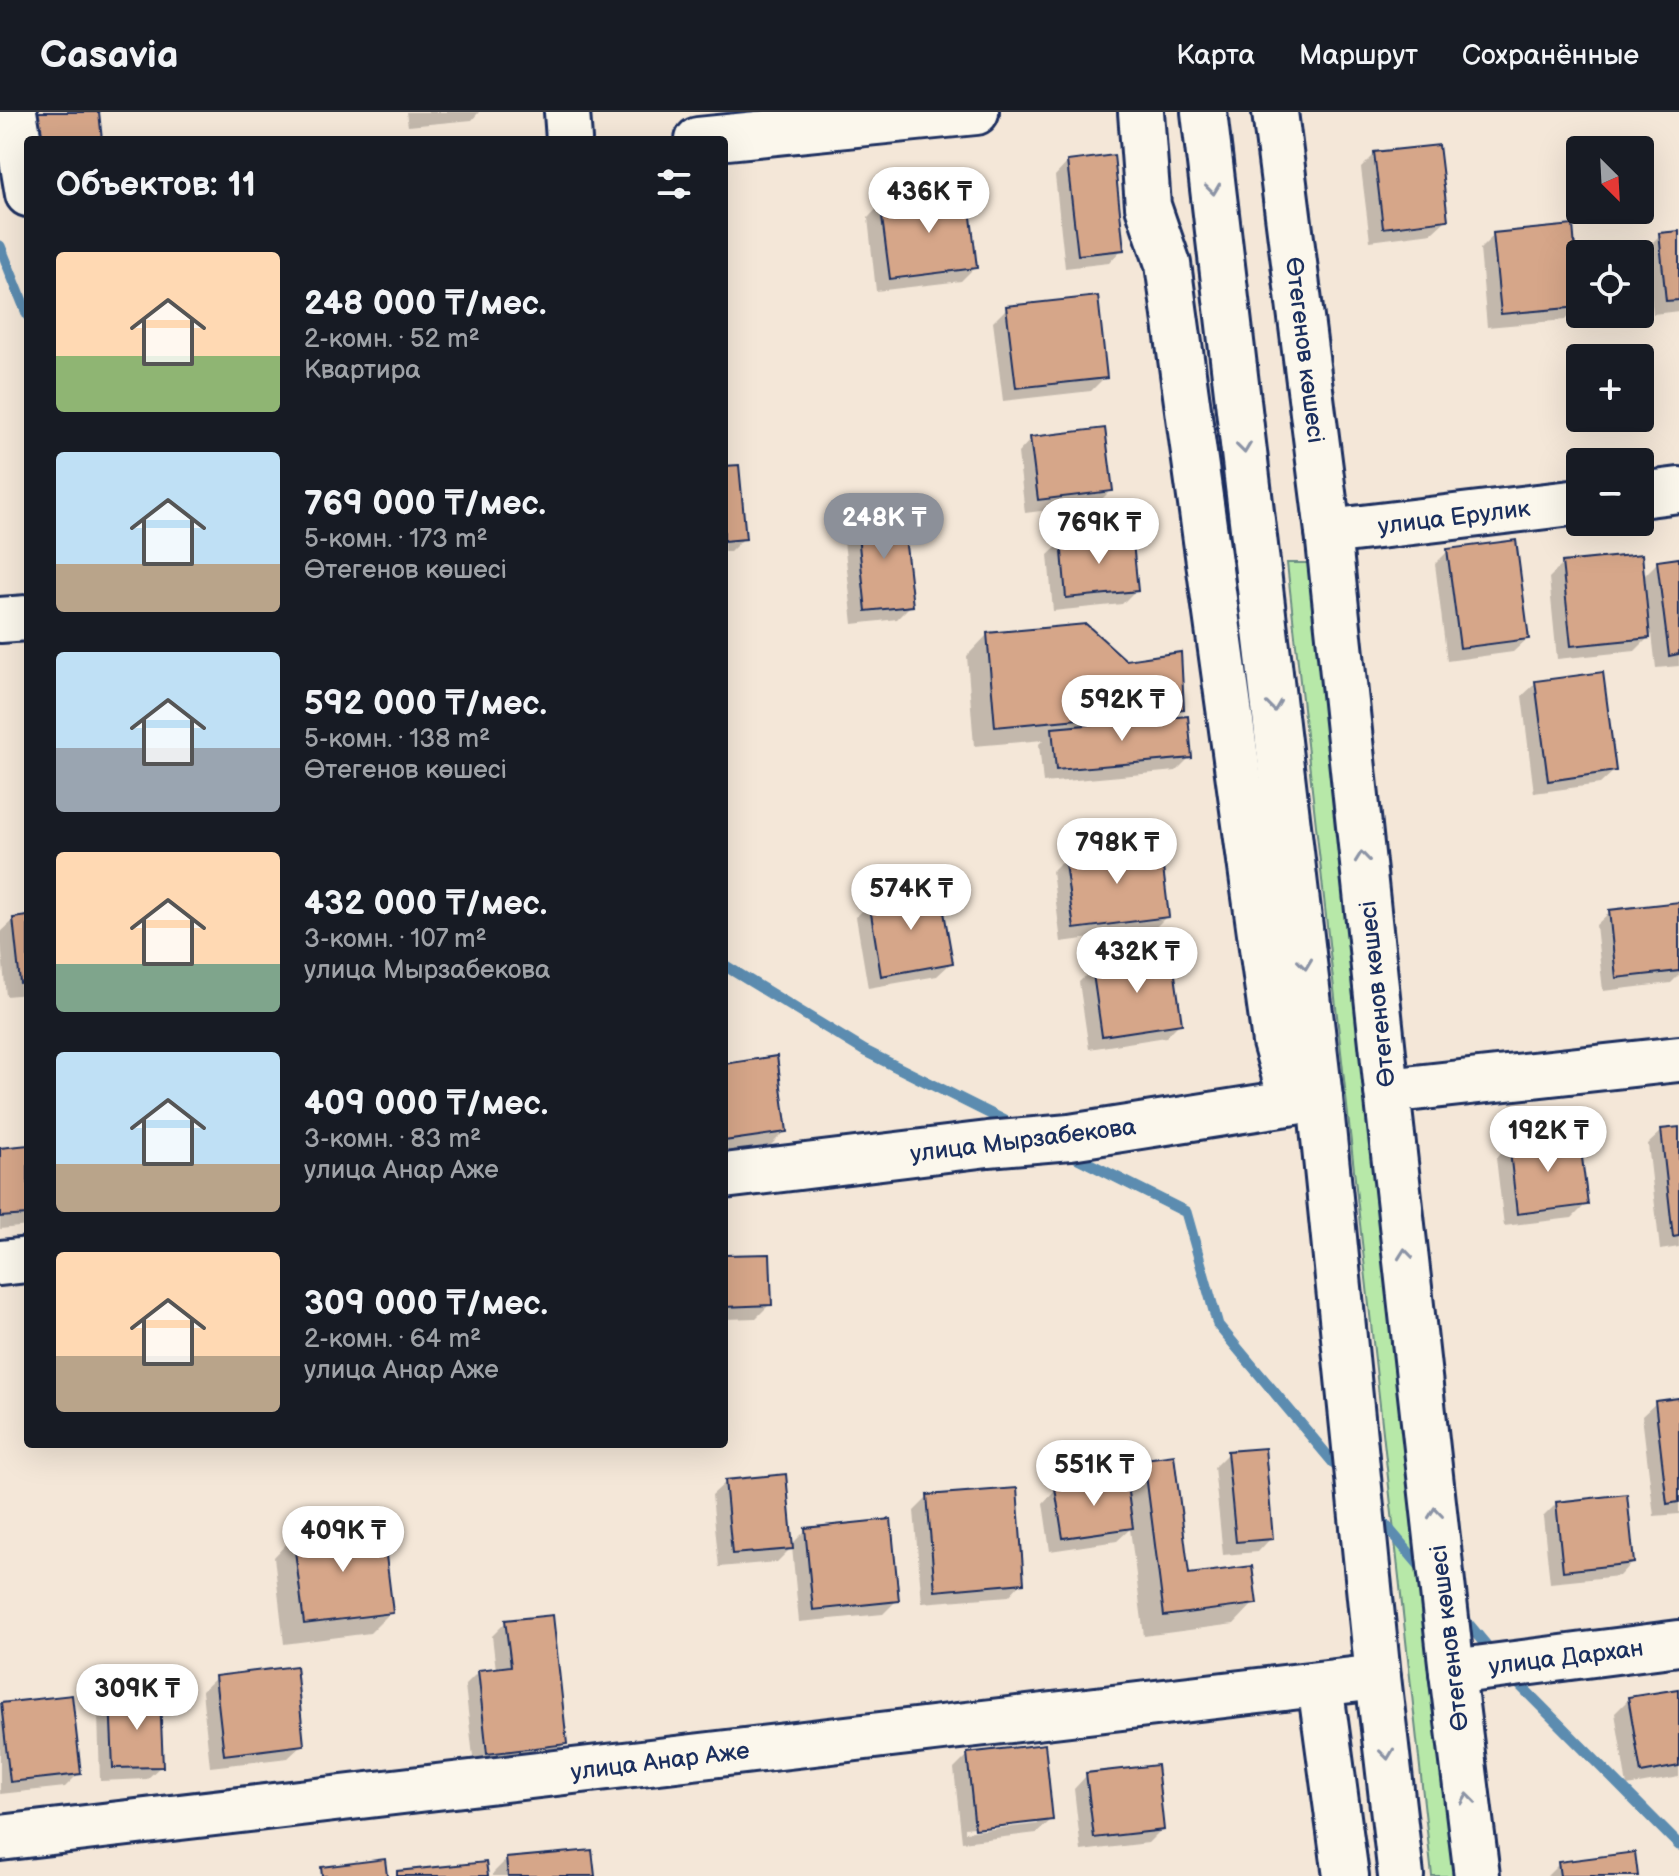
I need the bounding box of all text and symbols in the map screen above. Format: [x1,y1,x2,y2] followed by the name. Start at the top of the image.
[40,33,178,78] text: Casavia
[1176,39,1255,72] text: Карта
[1299,39,1418,72] text: Маршрут
[1462,39,1639,72] text: Сохранённые
[1566,136,1654,224] north arrow
[1566,136,1654,536] map controls
[652,162,696,206] icon: filters
[56,164,256,205] text: Объектов: 11
[864,167,994,235] pin: 436K ₸
[886,177,972,208] text: 436K ₸
[1204,183,1221,196] one-way arrow
[1566,240,1654,328] button: locate
[1279,255,1330,445] street label: Өтегенов көшесі
[304,283,547,324] text: 248 000 ₸/мес.
[120,284,216,380] icon: home
[304,324,480,355] text: 2-комн. · 52 m²
[1566,344,1654,432] button: +
[304,355,421,386] text: Квартира
[1235,442,1252,455] one-way arrow
[1566,448,1654,536] button: −
[304,483,546,524] text: 769 000 ₸/мес.
[120,484,216,580] icon: home
[819,493,949,561] pin: 248K ₸
[1376,494,1532,541] street label: улица Ерулик
[1034,498,1164,566] pin: 769K ₸
[842,503,926,534] text: 248K ₸
[1057,508,1141,539] text: 769K ₸
[304,524,488,555] text: 5-комн. · 173 m²
[304,555,507,586] text: Өтегенов көшесі
[1057,675,1187,743] pin: 592K ₸
[304,683,547,724] text: 592 000 ₸/мес.
[120,684,216,780] icon: home
[1080,685,1164,716] text: 592K ₸
[1266,700,1283,713] one-way arrow
[304,724,490,755] text: 5-комн. · 138 m²
[304,755,507,786] text: Өтегенов көшесі
[1052,818,1182,886] pin: 798K ₸
[1075,828,1159,859] text: 798K ₸
[1354,850,1371,863] one-way arrow
[846,864,976,932] pin: 574K ₸
[869,874,953,905] text: 574K ₸
[304,883,547,924] text: 432 000 ₸/мес.
[120,884,216,980] icon: home
[1353,899,1402,1089] street label: Өтегенов көшесі
[304,924,487,955] text: 3-комн. · 107 m²
[1072,927,1202,995] pin: 432K ₸
[1095,937,1179,968] text: 432K ₸
[304,955,550,986] text: улица Мырзабекова
[1296,958,1313,971] one-way arrow
[304,1083,548,1124] text: 409 000 ₸/мес.
[120,1084,216,1180] icon: home
[1483,1106,1613,1174] pin: 192K ₸
[908,1112,1138,1169] street label: улица Мырзабекова
[1508,1116,1588,1147] text: 192K ₸
[304,1124,481,1155] text: 3-комн. · 83 m²
[304,1155,499,1186] text: улица Анар Аже
[1397,1247,1414,1260] one-way arrow
[304,1283,548,1324] text: 309 000 ₸/мес.
[120,1284,216,1380] icon: home
[304,1324,481,1355] text: 2-комн. · 64 m²
[304,1355,499,1386] text: улица Анар Аже
[1029,1440,1159,1508] pin: 551K ₸
[1054,1450,1134,1481] text: 551K ₸
[278,1506,408,1574] pin: 409K ₸
[1426,1506,1443,1519] one-way arrow
[300,1516,386,1547] text: 409K ₸
[1424,1543,1475,1733] street label: Өтегенов көшесі
[1487,1634,1645,1681] street label: улица Дархан
[72,1664,202,1732] pin: 309K ₸
[94,1674,180,1705] text: 309K ₸
[569,1736,751,1787] street label: улица Анар Аже
[1378,1748,1395,1761] one-way arrow
[1460,1792,1477,1805] one-way arrow

